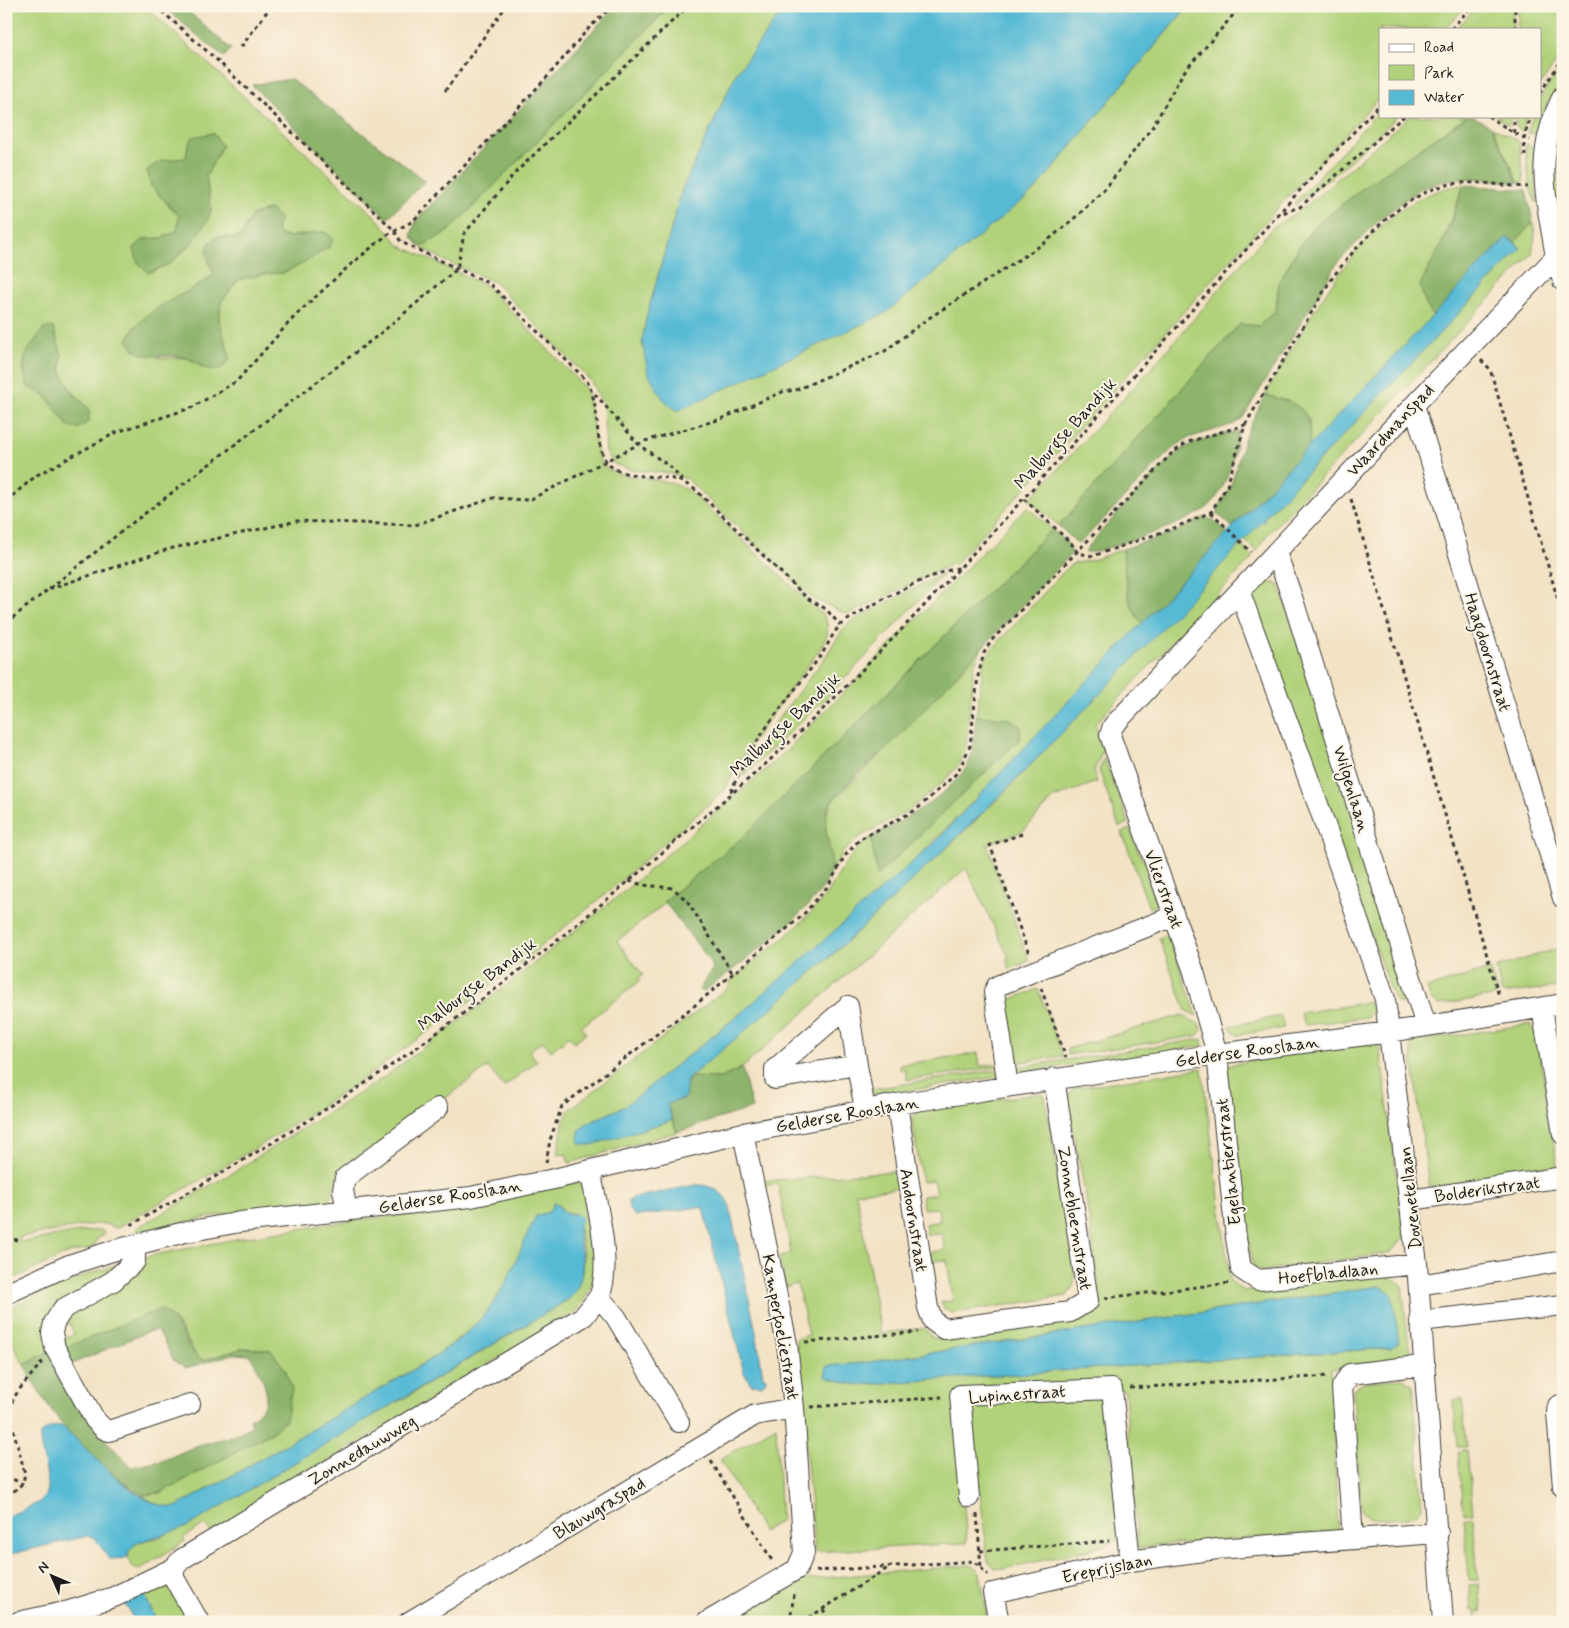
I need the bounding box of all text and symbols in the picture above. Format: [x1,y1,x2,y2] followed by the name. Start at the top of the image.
[1379,28,1542,118] legend
[1424,38,1454,58] text: Road
[1424,64,1454,84] text: Park
[1424,88,1464,108] text: Water
[1009,373,1124,496] street label: Malburgse Bandijk
[1341,379,1440,482] street label: Waardmanspad
[1456,590,1517,715] street label: Haagdoornstraat
[725,667,848,784] street label: Malburgse Bandijk
[1325,743,1376,836] street label: Wilgenlaan
[1138,846,1189,933] street label: Vlierstraat
[413,932,543,1039] street label: Malburgse Bandijk
[1174,1030,1321,1074] street label: Gelderse Rooslaan
[774,1091,921,1139] street label: Gelderse Rooslaan
[1210,1097,1248,1227] street label: Egelantierstraat
[1051,1144,1097,1292] street label: Zonnebloemstraat
[1394,1145,1428,1251] street label: Dovenetellaan
[893,1167,933,1274] street label: Andoornstraat
[1433,1171,1542,1209] street label: Bolderikstraat
[377,1174,524,1220] street label: Gelderse Rooslaan
[753,1252,805,1403] street label: Kamperfoeliestraat
[1277,1257,1379,1291] street label: Hoefbladlaan
[968,1380,1067,1410] street label: Lupinestraat
[304,1409,421,1493] street label: Zonnedauwweg
[549,1472,650,1546] street label: Blauwgraspad
[1060,1548,1154,1590] street label: Ereprijslaan
[28,1550,78,1600] north arrow
[34,1558,53,1577] text: N

